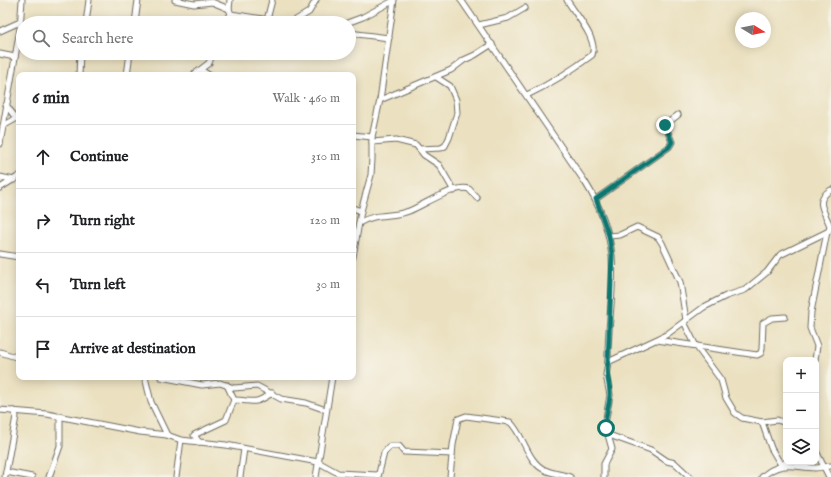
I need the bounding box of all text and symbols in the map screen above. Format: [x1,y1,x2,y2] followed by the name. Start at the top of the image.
[735,12,771,48] north arrow
[16,16,356,60] search box
[30,27,52,49] icon: search
[62,29,133,48] text: Search here
[32,88,70,109] text: 6 min
[273,90,340,107] text: Walk · 460 m
[656,116,674,134] route end
[32,146,54,168] icon: ahead
[70,147,128,166] text: Continue
[311,148,340,165] text: 310 m
[32,210,54,232] icon: right
[70,211,135,230] text: Turn right
[310,212,340,229] text: 120 m
[32,274,54,296] icon: left
[70,275,126,294] text: Turn left
[316,276,340,293] text: 30 m
[32,338,54,360] icon: arrive
[70,339,196,358] text: Arrive at destination
[783,357,819,465] map controls
[783,357,819,393] button: +
[783,393,819,429] button: −
[597,419,615,437] route start
[783,429,819,465] button: layers

